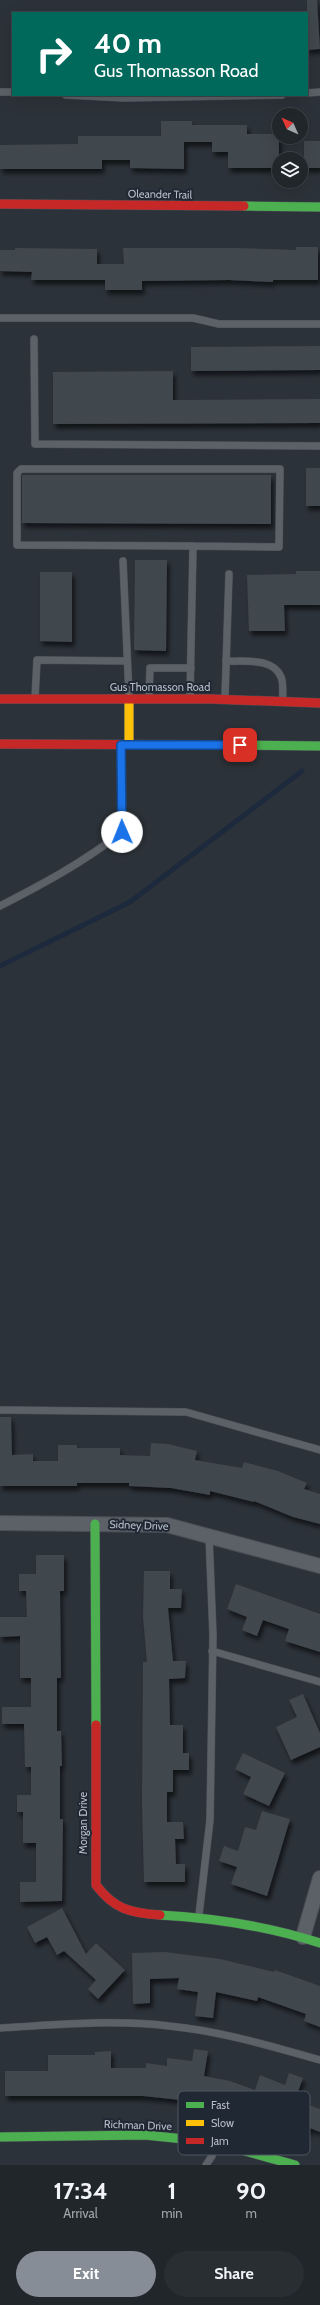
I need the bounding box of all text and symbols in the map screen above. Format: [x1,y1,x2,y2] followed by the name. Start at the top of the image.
[94,26,162,60] text: 40 m
[28,28,80,80] icon: right
[94,60,258,82] text: Gus Thomasson Road
[272,108,308,144] north arrow
[272,108,308,188] map controls
[272,152,308,188] button: layers
[128,186,193,202] street label: Oleander Trail
[110,680,210,694] street label: Gus Thomasson Road
[223,728,257,762] pin
[229,734,251,756] icon: arrive
[101,811,143,853] position arrow
[109,1517,169,1533] street label: Sidney Drive
[76,1791,90,1854] street label: Morgan Drive
[178,2091,310,2155] legend
[211,2098,230,2112] text: Fast
[211,2116,234,2130] text: Slow
[104,2117,173,2133] street label: Richman Drive
[210,2134,229,2148] text: Jam
[53,2176,108,2205] text: 17:34
[167,2176,176,2205] text: 1
[236,2176,267,2205] text: 90
[63,2205,98,2221] text: Arrival
[161,2205,183,2221] text: min
[246,2205,257,2221] text: m
[16,2251,156,2297] button: Exit
[164,2251,304,2297] button: Share

